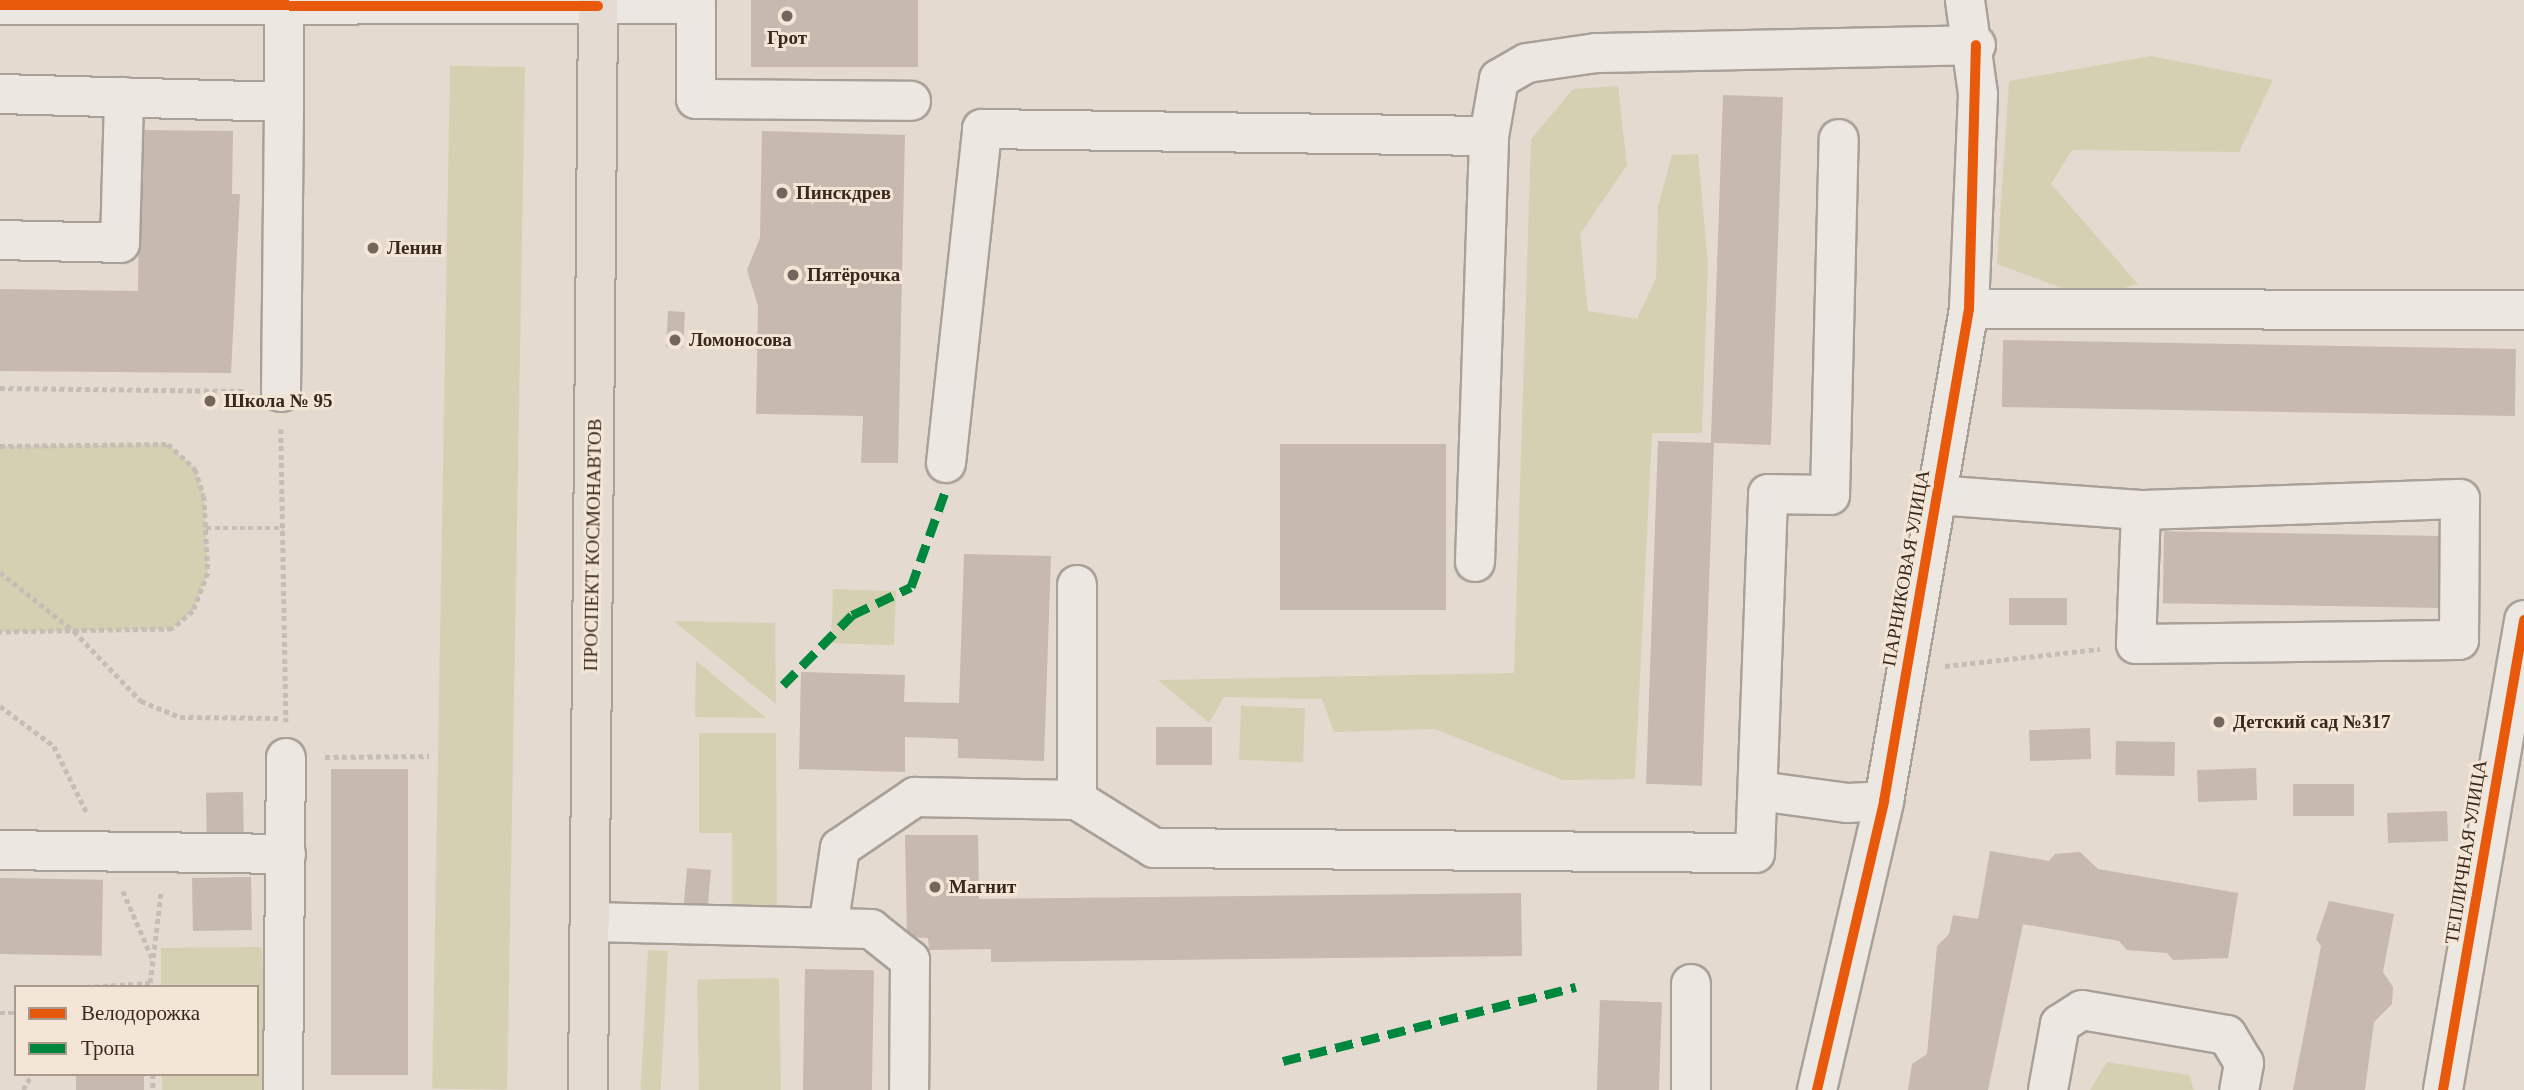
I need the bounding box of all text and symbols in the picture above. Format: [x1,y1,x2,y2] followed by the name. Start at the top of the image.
[779,8,795,24] marker: Грот
[767,27,807,49] place label: Грот
[796,182,891,204] place label: Пинскдрев
[774,185,790,201] marker: Пинскдрев
[387,237,442,259] place label: Ленин
[365,240,381,256] marker: Ленин
[807,264,900,286] place label: Пятёрочка
[785,267,801,283] marker: Пятёрочка
[689,329,792,351] place label: Ломоносова
[667,332,683,348] marker: Ломоносова
[224,390,333,412] place label: Школа № 95
[202,393,218,409] marker: Школа № 95
[579,419,607,671] street label: ПРОСПЕКТ КОСМОНАВТОВ
[1877,468,1935,668] street label: ПАРНИКОВАЯ УЛИЦА
[2233,711,2390,733] place label: Детский сад №317
[2211,714,2227,730] marker: Детский сад №317
[2440,758,2492,946] street label: ТЕПЛИЧНАЯ УЛИЦА
[949,876,1016,898] place label: Магнит
[927,879,943,895] marker: Магнит
[14,985,259,1076] legend
[81,1001,200,1025] text: Велодорожка
[81,1036,135,1060] text: Тропа

